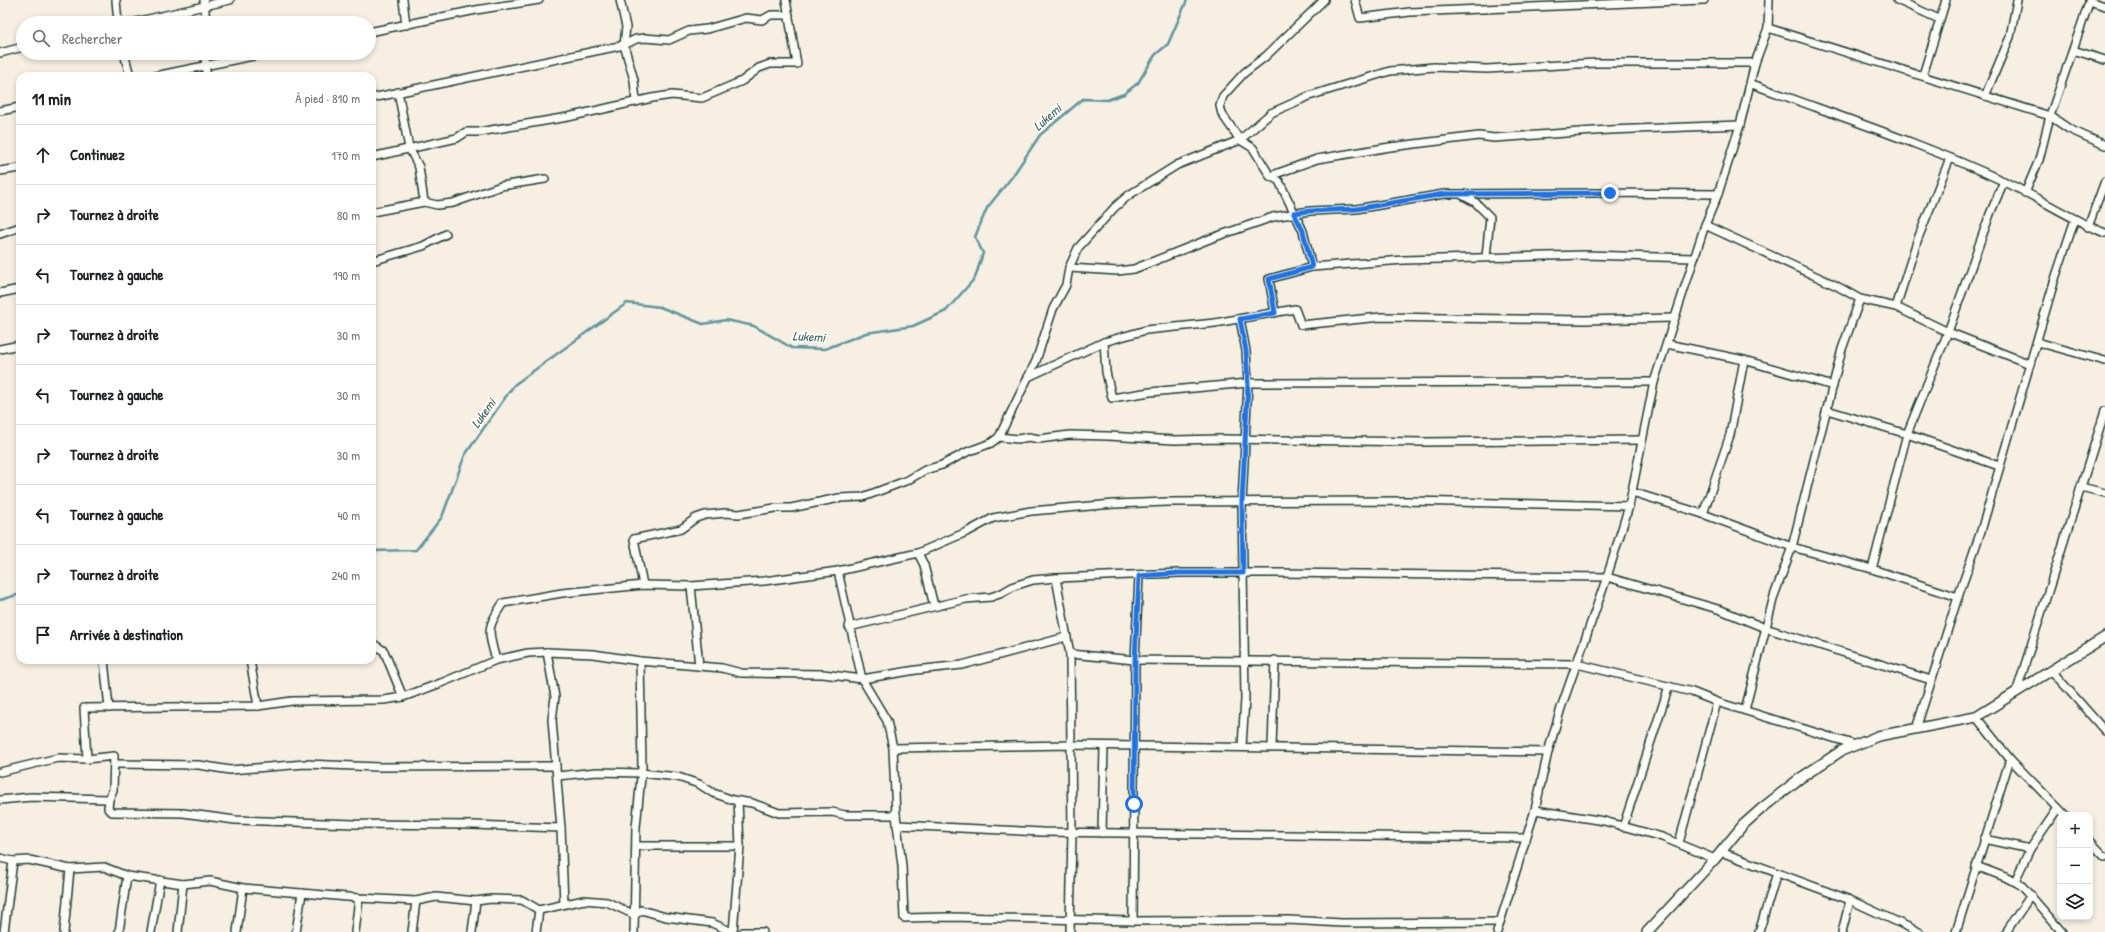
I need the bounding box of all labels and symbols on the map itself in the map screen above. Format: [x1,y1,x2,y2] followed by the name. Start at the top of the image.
[1029,99,1066,135] water label: Lukemi
[1601,184,1619,202] route end
[792,326,827,346] water label: Lukemi
[466,394,500,431] water label: Lukemi
[1125,795,1143,813] route start

